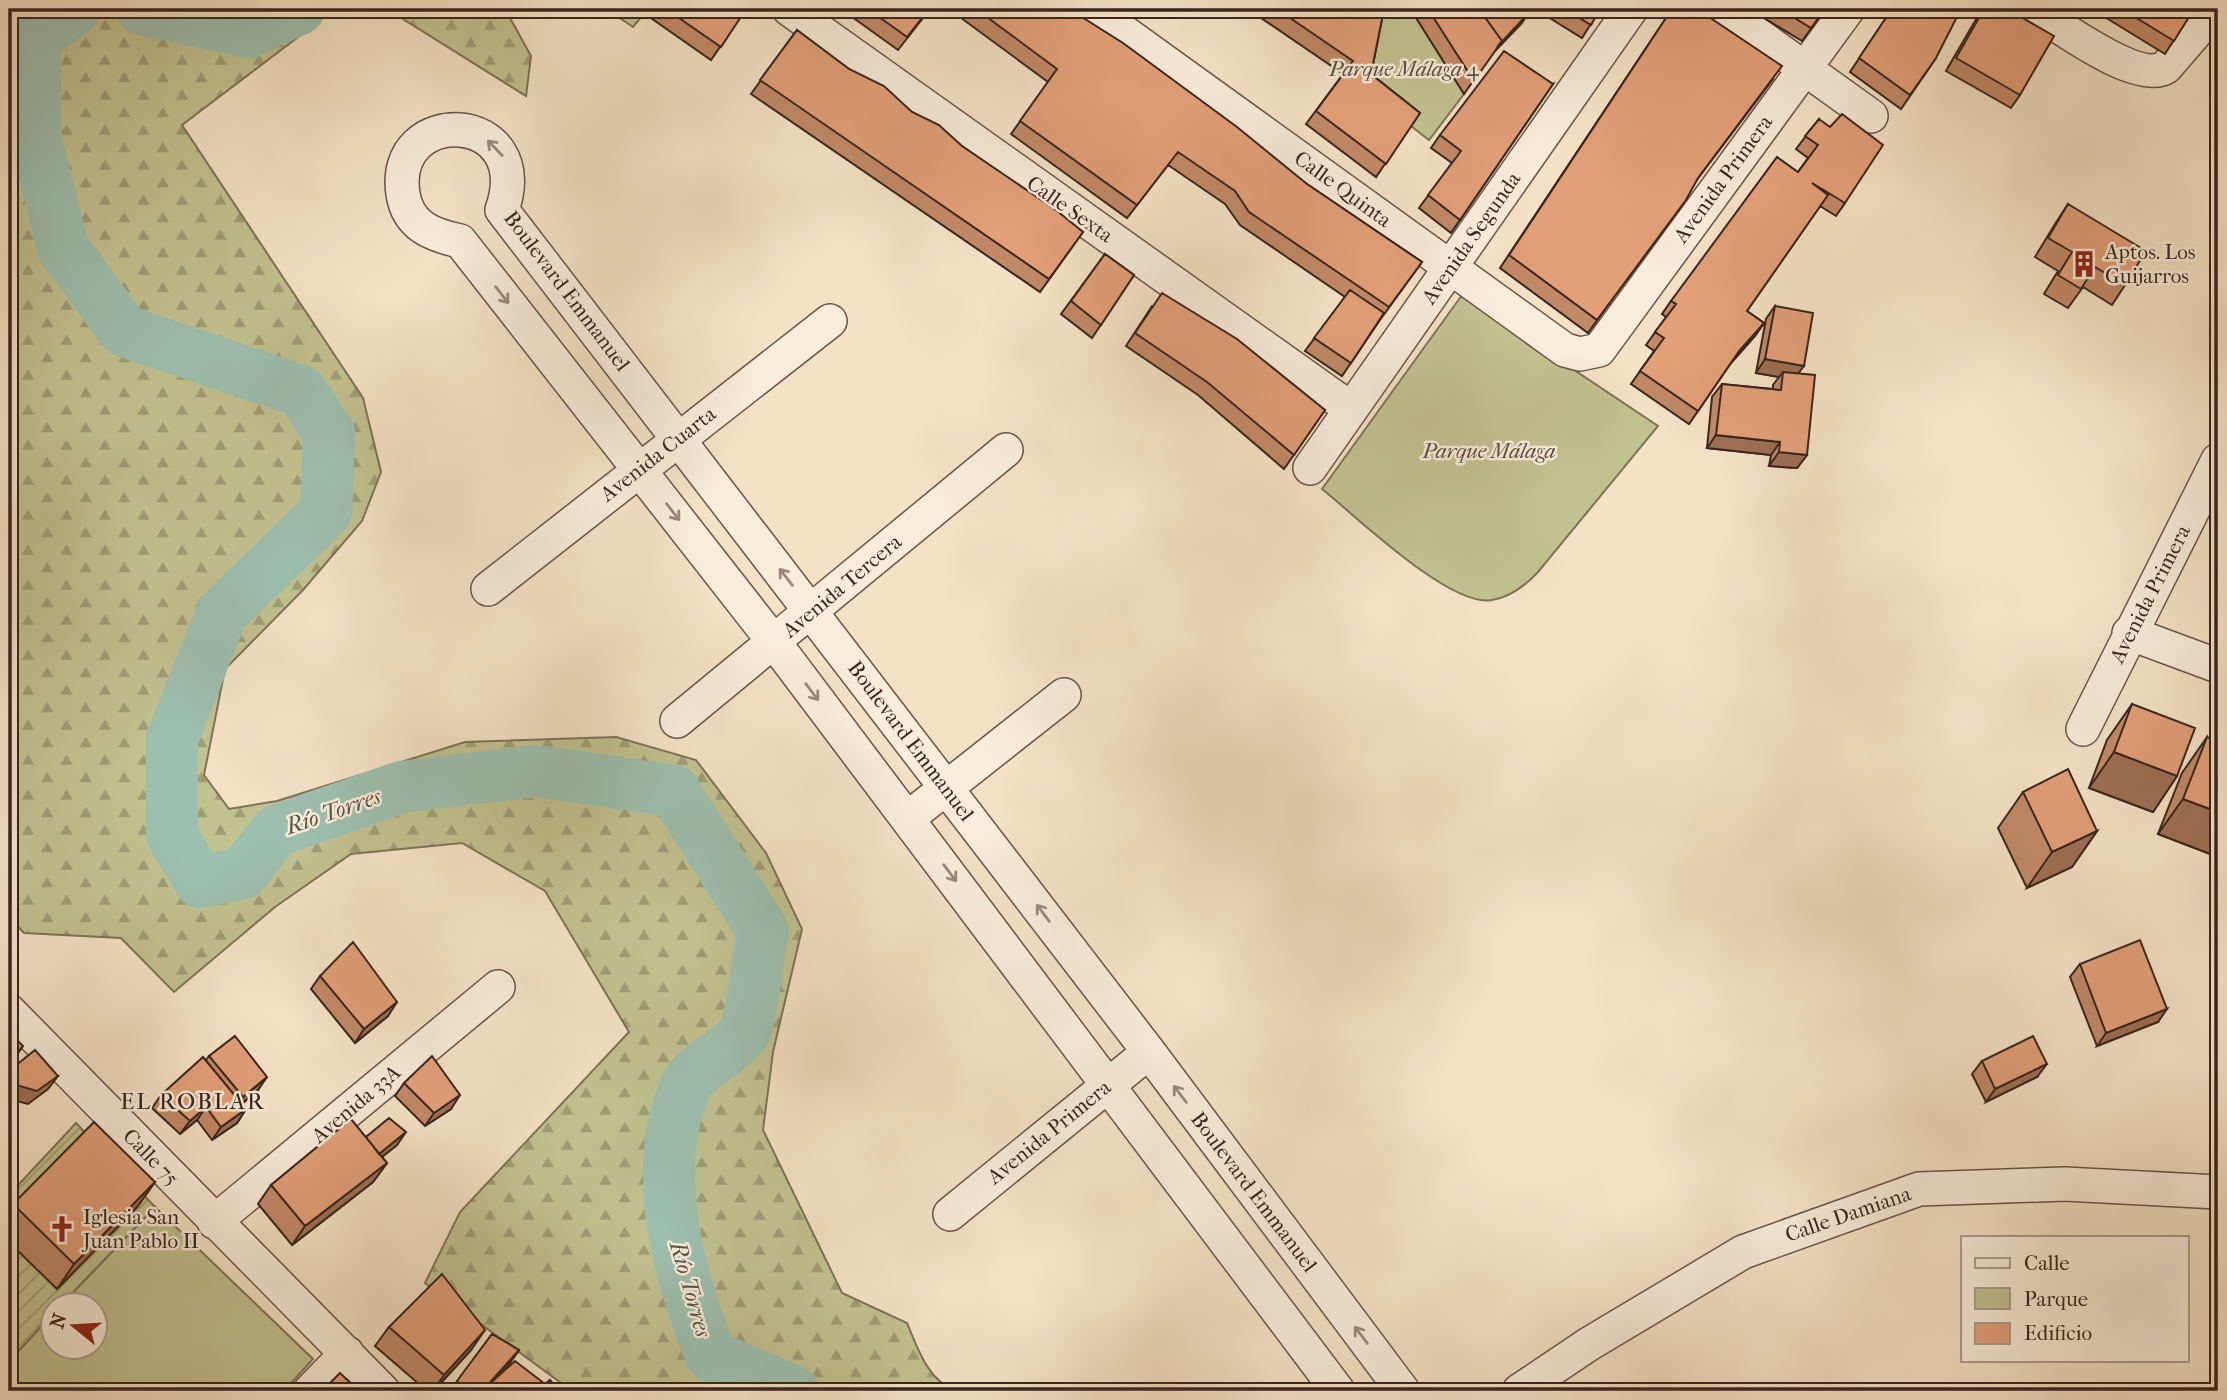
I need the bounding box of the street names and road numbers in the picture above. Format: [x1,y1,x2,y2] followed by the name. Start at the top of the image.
[1668,110,1777,248] street label: Avenida Primera
[1290,146,1396,232] street label: Calle Quinta
[1416,167,1526,309] street label: Avenida Segunda
[1022,171,1118,248] street label: Calle Sexta
[499,206,635,376] street label: Boulevard Emmanuel
[595,401,721,507] street label: Avenida Cuarta
[2104,521,2195,668] street label: Avenida Primera
[777,529,906,643] street label: Avenida Tercera
[843,656,979,826] street label: Boulevard Emmanuel
[306,1060,406,1149] street label: Avenida 33A
[982,1075,1116,1190] street label: Avenida Primera
[1186,1107,1322,1277] street label: Boulevard Emmanuel
[118,1124,184,1190] street label: Calle 75
[1782,1181,1914,1247] street label: Calle Damiana

